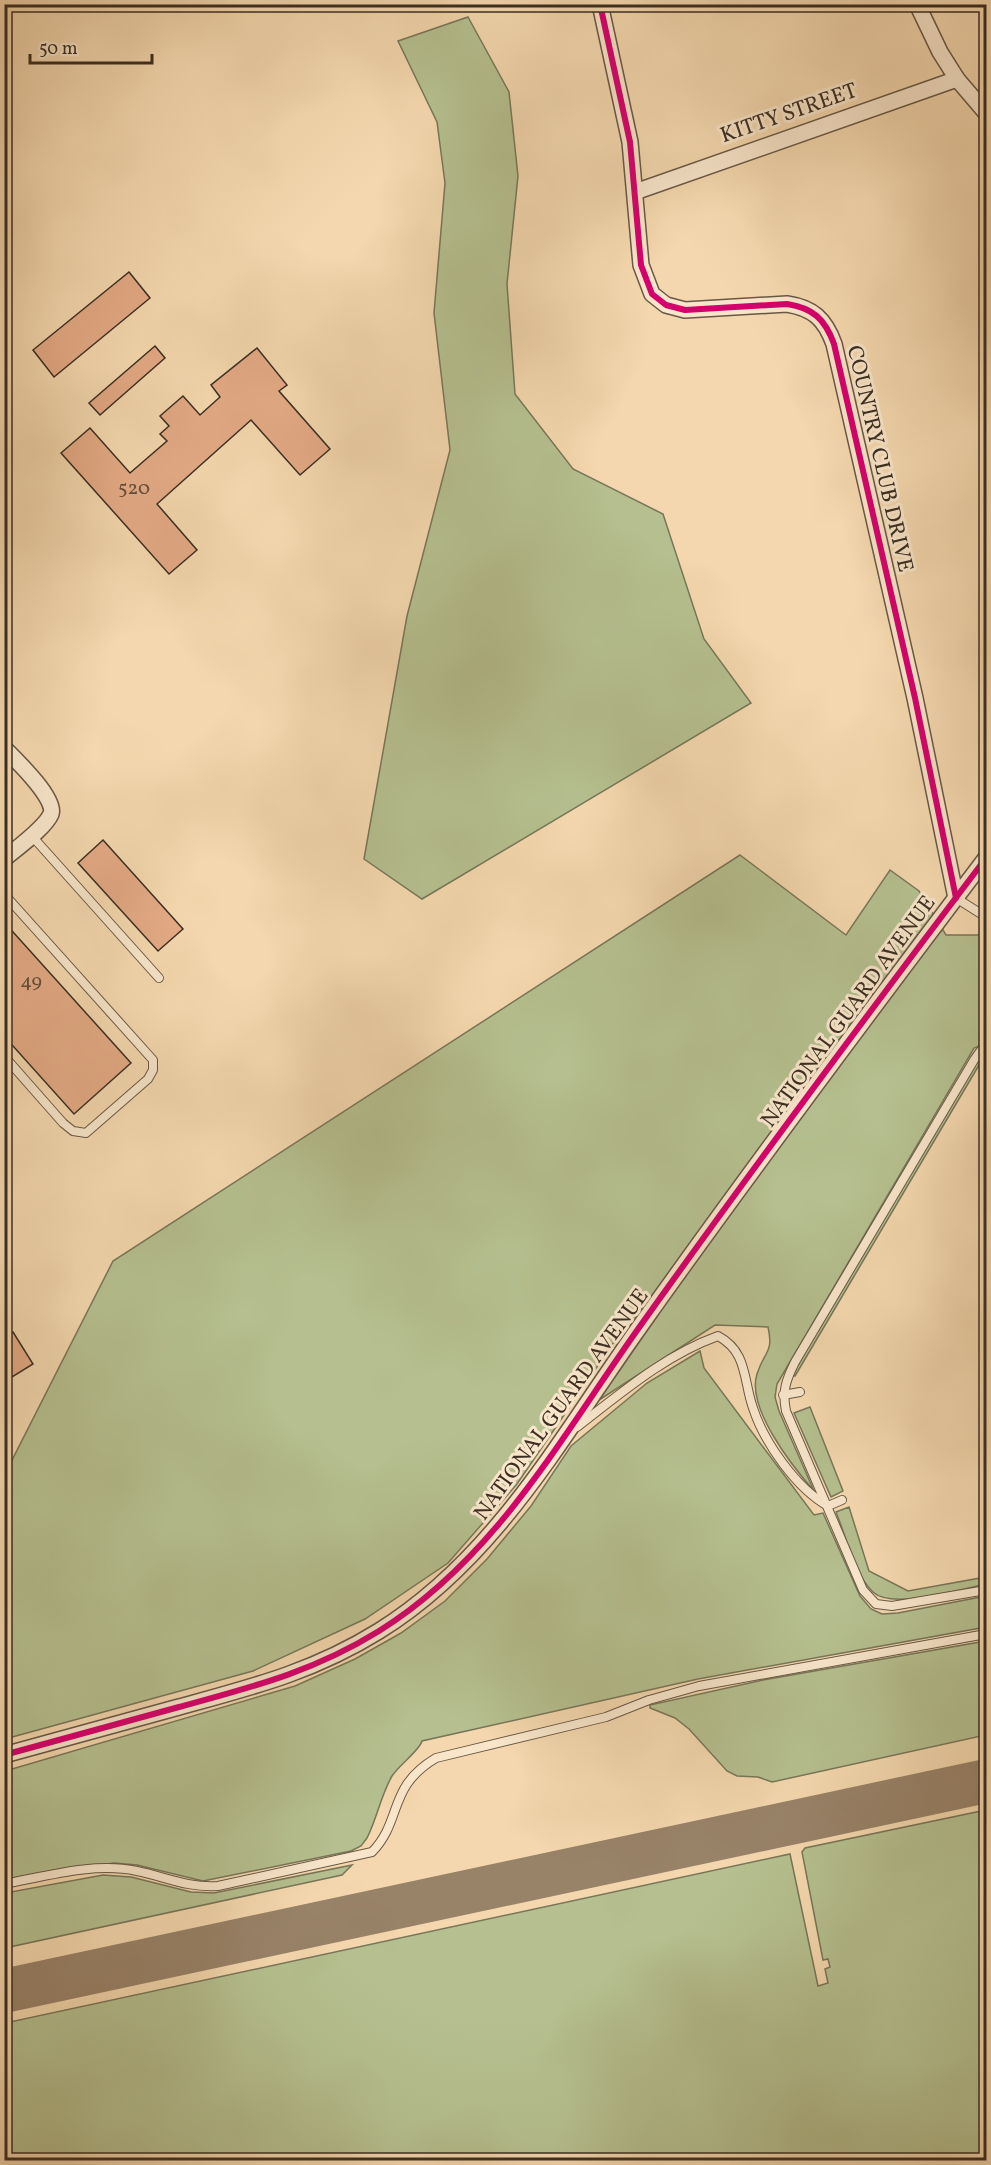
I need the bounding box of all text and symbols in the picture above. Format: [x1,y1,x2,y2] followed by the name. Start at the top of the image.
[30,27,152,65] scale bar
[39,37,78,62] text: 50 m
[716,76,862,152] street label: KITTY STREET
[838,343,920,575] street label: COUNTRY CLUB DRIVE
[118,475,150,503] house number: 520
[754,890,944,1134] street label: NATIONAL GUARD AVENUE
[20,968,42,996] house number: 49
[467,1283,657,1527] street label: NATIONAL GUARD AVENUE

